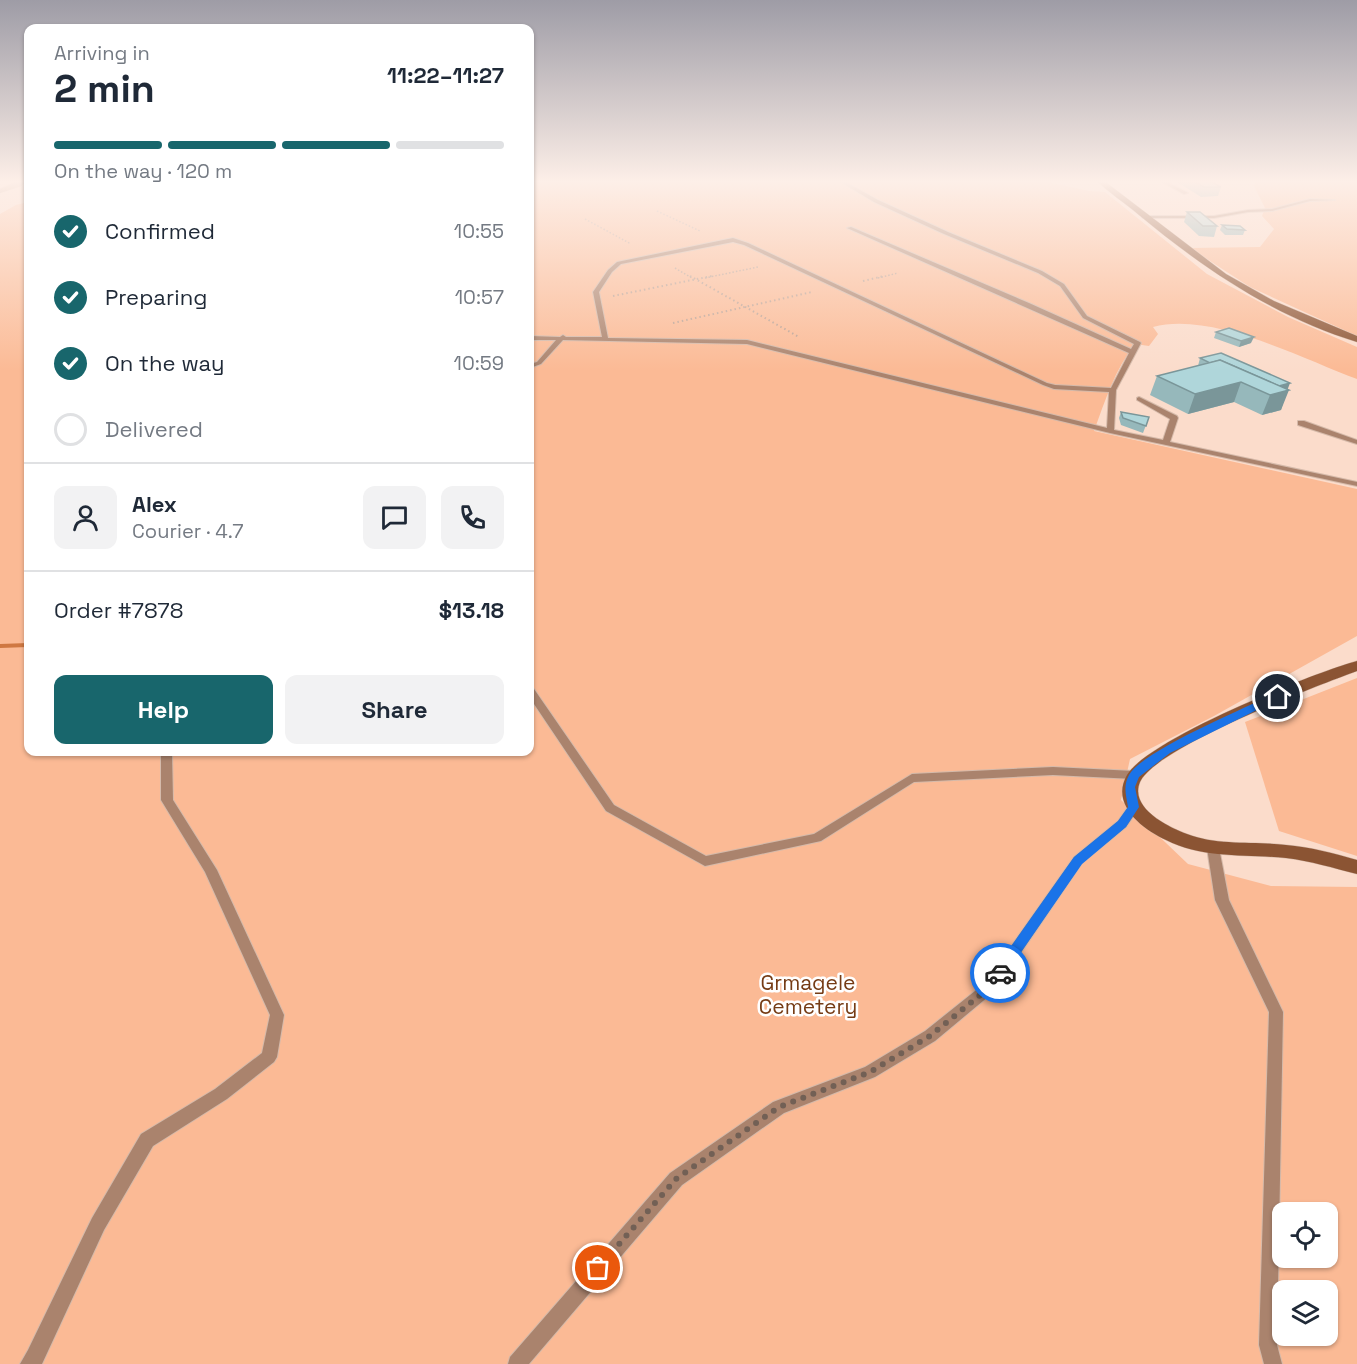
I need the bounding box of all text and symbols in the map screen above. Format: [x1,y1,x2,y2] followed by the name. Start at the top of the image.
[54,40,150,66] text: Arriving in
[387,61,504,89] text: 11:22–11:27
[54,64,155,113] text: 2 min
[54,158,232,184] text: On the way · 120 m
[54,215,87,248] icon: check
[105,217,215,245] text: Confirmed
[454,218,504,244] text: 10:55
[54,281,87,314] icon: check
[105,283,207,311] text: Preparing
[455,284,504,310] text: 10:57
[54,347,87,380] icon: check
[105,349,224,377] text: On the way
[454,350,504,376] text: 10:59
[105,415,203,443] text: Delivered
[54,486,117,549] button: person
[363,486,426,549] button: chat
[441,486,504,549] button: phone
[132,490,177,518] text: Alex
[132,518,243,544] text: Courier · 4.7
[54,596,183,624] text: Order #7878
[439,596,504,624] text: $13.18
[1252,671,1303,722] pin
[54,675,273,744] button: Help
[285,675,504,744] button: Share
[1261,680,1294,713] icon: home
[970,943,1030,1003] courier
[984,957,1017,990] icon: car
[759,969,857,1020] park label: Grmagele Cemetery
[1272,1202,1338,1346] map controls
[1272,1202,1338,1268] button: locate
[572,1242,623,1293] pin
[581,1251,614,1284] icon: bag
[1272,1280,1338,1346] button: layers

